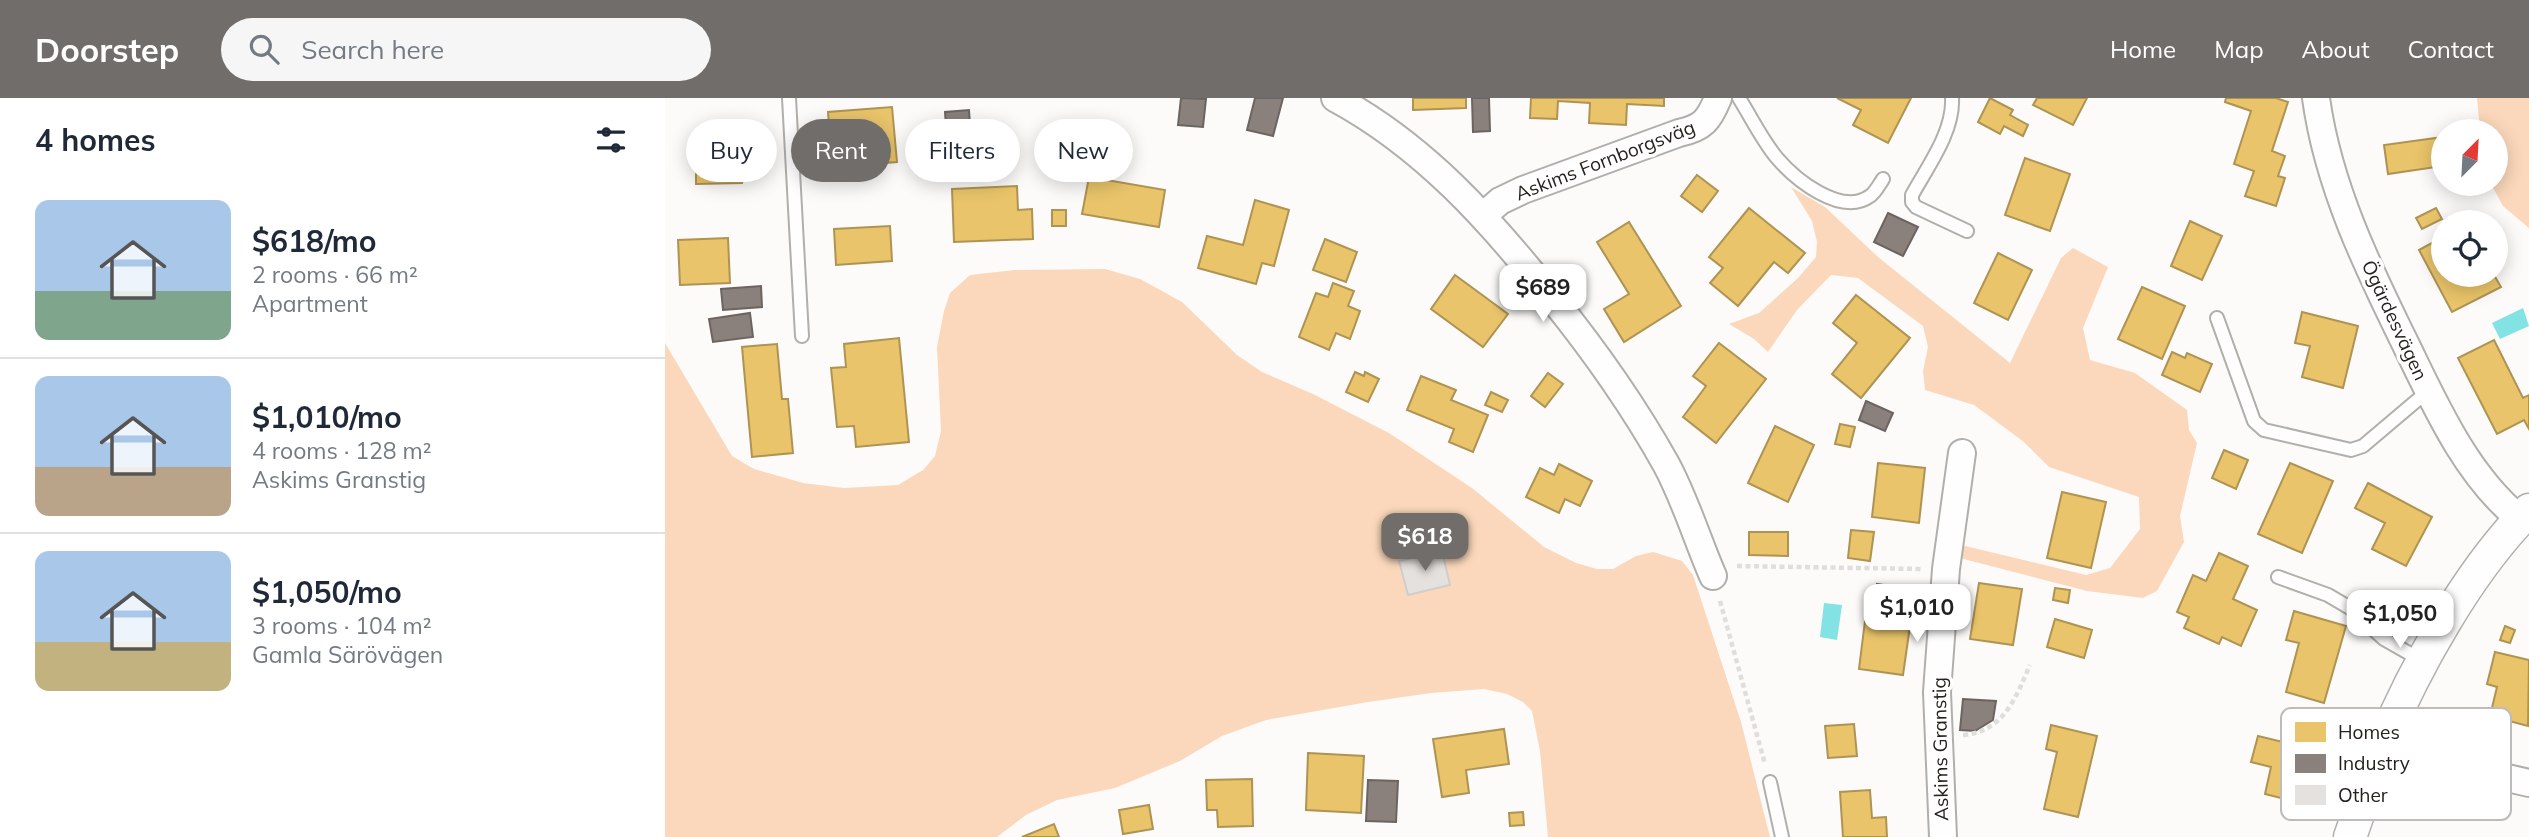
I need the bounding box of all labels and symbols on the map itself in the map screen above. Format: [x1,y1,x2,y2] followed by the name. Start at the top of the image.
[1512,115,1698,205] street label: Askims Fornborgsväg
[2431,119,2508,196] north arrow
[2357,256,2433,384] street label: Ögärdesvägen
[1502,264,1584,324] pin: $689
[1384,514,1466,573] pin: $618
[1860,584,1974,644] pin: $1,010
[2343,590,2457,650] pin: $1,050
[1927,677,1953,821] street label: Askims Granstig
[2281,708,2511,820] legend
[2338,720,2400,744] text: Homes
[2338,751,2410,775] text: Industry
[2338,783,2388,807] text: Other

